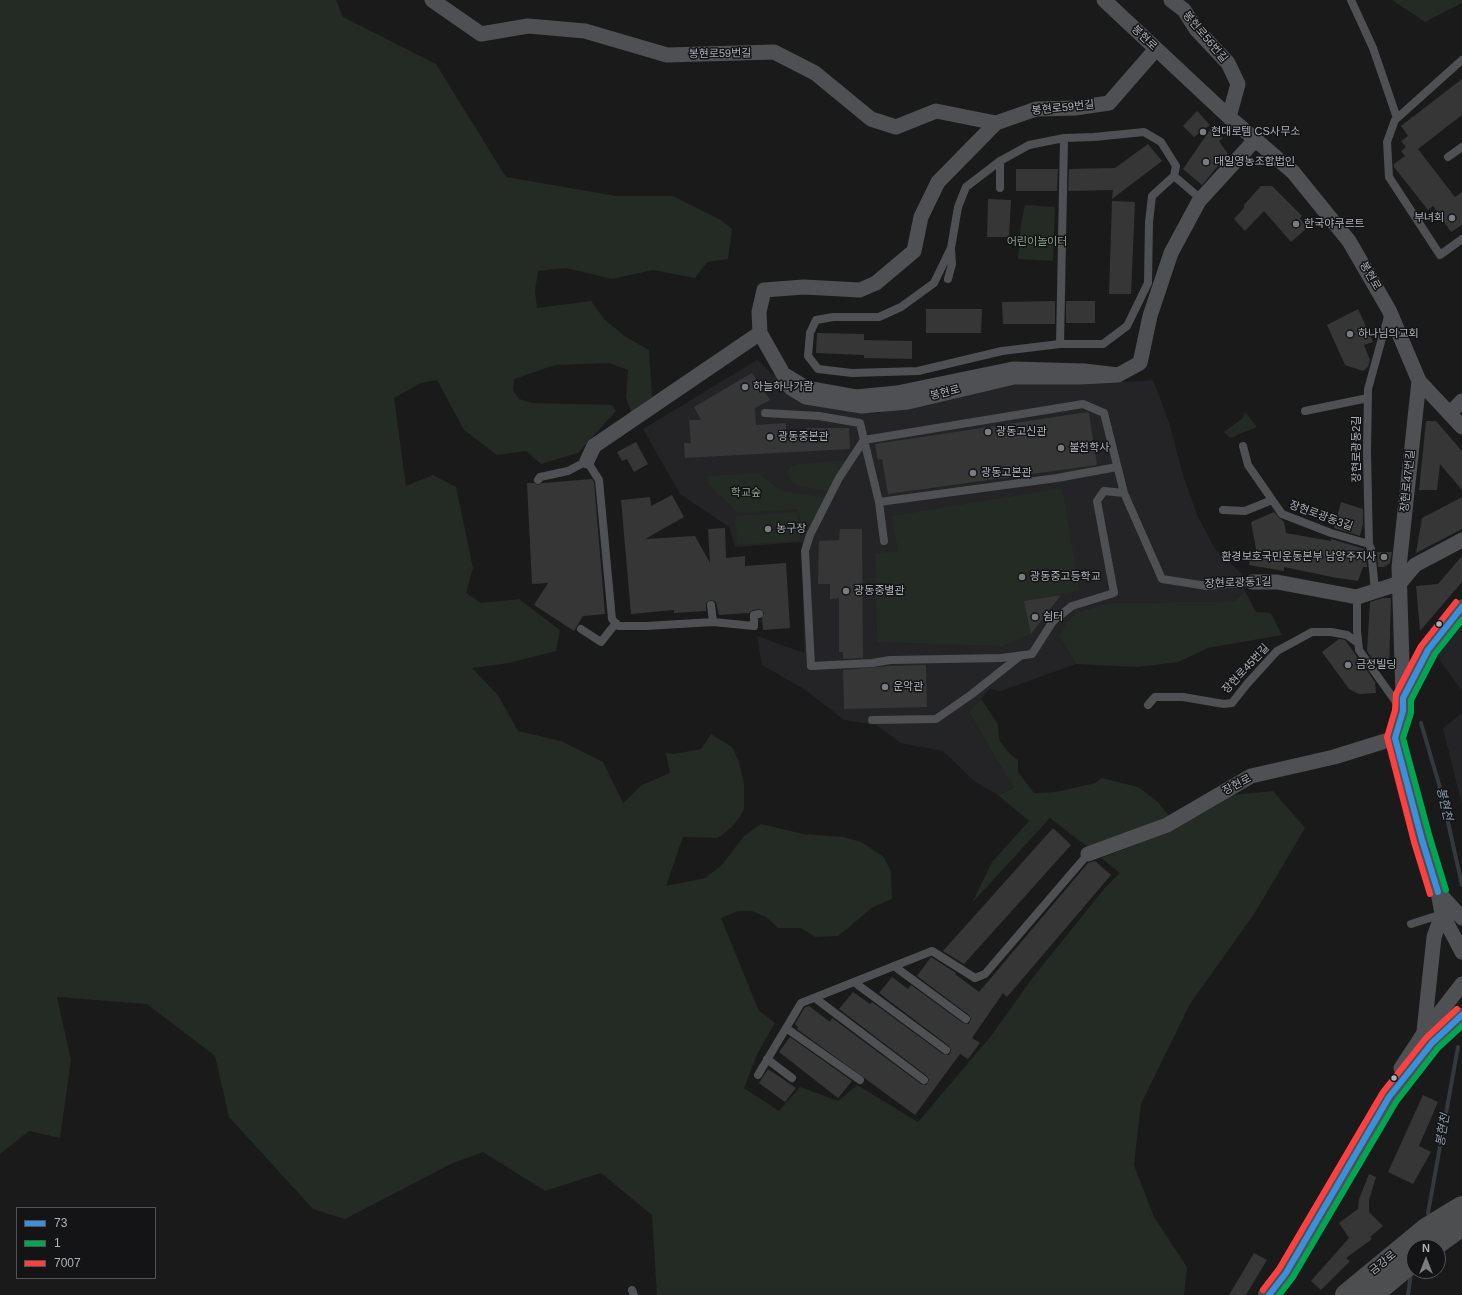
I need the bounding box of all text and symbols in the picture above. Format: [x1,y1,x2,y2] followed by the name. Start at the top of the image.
[1180,9,1230,65] street label: 봉현로56번길
[1128,23,1160,53] street label: 봉현로
[688,47,752,61] street label: 봉현로59번길
[1031,98,1095,118] street label: 봉현로59번길
[1211,125,1300,139] place label: 현대로템 CS사무소
[1198,127,1208,137] marker: 현대로템 CS사무소
[1214,155,1295,169] place label: 대일영농조합법인
[1201,157,1211,167] marker: 대일영농조합법인
[1414,211,1444,225] place label: 부녀회
[1447,213,1457,223] marker: 부녀회
[1304,217,1365,231] place label: 한국야쿠르트
[1291,219,1301,229] marker: 한국야쿠르트
[1007,235,1067,249] park label: 어린이놀이터
[1357,260,1383,292] street label: 봉현로
[1358,327,1419,341] place label: 하나님의교회
[1345,329,1355,339] marker: 하나님의교회
[753,380,814,394] place label: 하늘하나가람
[740,382,750,392] marker: 하늘하나가람
[929,383,961,403] street label: 봉현로
[1350,416,1364,482] street label: 장현로광동2길
[996,425,1047,439] place label: 광동고신관
[983,427,993,437] marker: 광동고신관
[778,430,829,444] place label: 광동중본관
[765,432,775,442] marker: 광동중본관
[1069,441,1109,455] place label: 불천학사
[1056,443,1066,453] marker: 불천학사
[1398,449,1418,513] street label: 장현로47번길
[981,466,1032,480] place label: 광동고본관
[968,468,978,478] marker: 광동고본관
[731,486,761,500] park label: 학교숲
[1287,498,1355,534] street label: 장현로광동3길
[776,522,806,536] place label: 농구장
[763,524,773,534] marker: 농구장
[1221,550,1376,564] place label: 환경보호국민운동본부 남양주지사
[1379,552,1389,562] marker: 환경보호국민운동본부 남양주지사
[1030,570,1101,584] place label: 광동중고등학교
[1017,572,1027,582] marker: 광동중고등학교
[1204,575,1272,591] street label: 장현로광동1길
[854,584,905,598] place label: 광동중별관
[841,586,851,596] marker: 광동중별관
[1043,610,1063,624] place label: 쉼터
[1030,612,1040,622] marker: 쉼터
[1434,619,1444,629] unlabelled marker
[1220,642,1272,696] street label: 장현로45번길
[1356,658,1396,672] place label: 금정빌딩
[1343,660,1353,670] marker: 금정빌딩
[893,680,923,694] place label: 운악관
[880,682,890,692] marker: 운악관
[1220,772,1254,798] street label: 장현로
[1433,786,1455,822] water label: 봉현천
[1389,1073,1399,1083] unlabelled marker
[1433,1112,1453,1148] water label: 봉현천
[16,1207,156,1279] legend
[54,1216,67,1230] text: 73
[54,1236,61,1250] text: 1
[1406,1239,1446,1279] north arrow
[1422,1242,1430,1254] text: N
[1367,1248,1399,1278] street label: 금강로
[54,1256,81,1270] text: 7007

